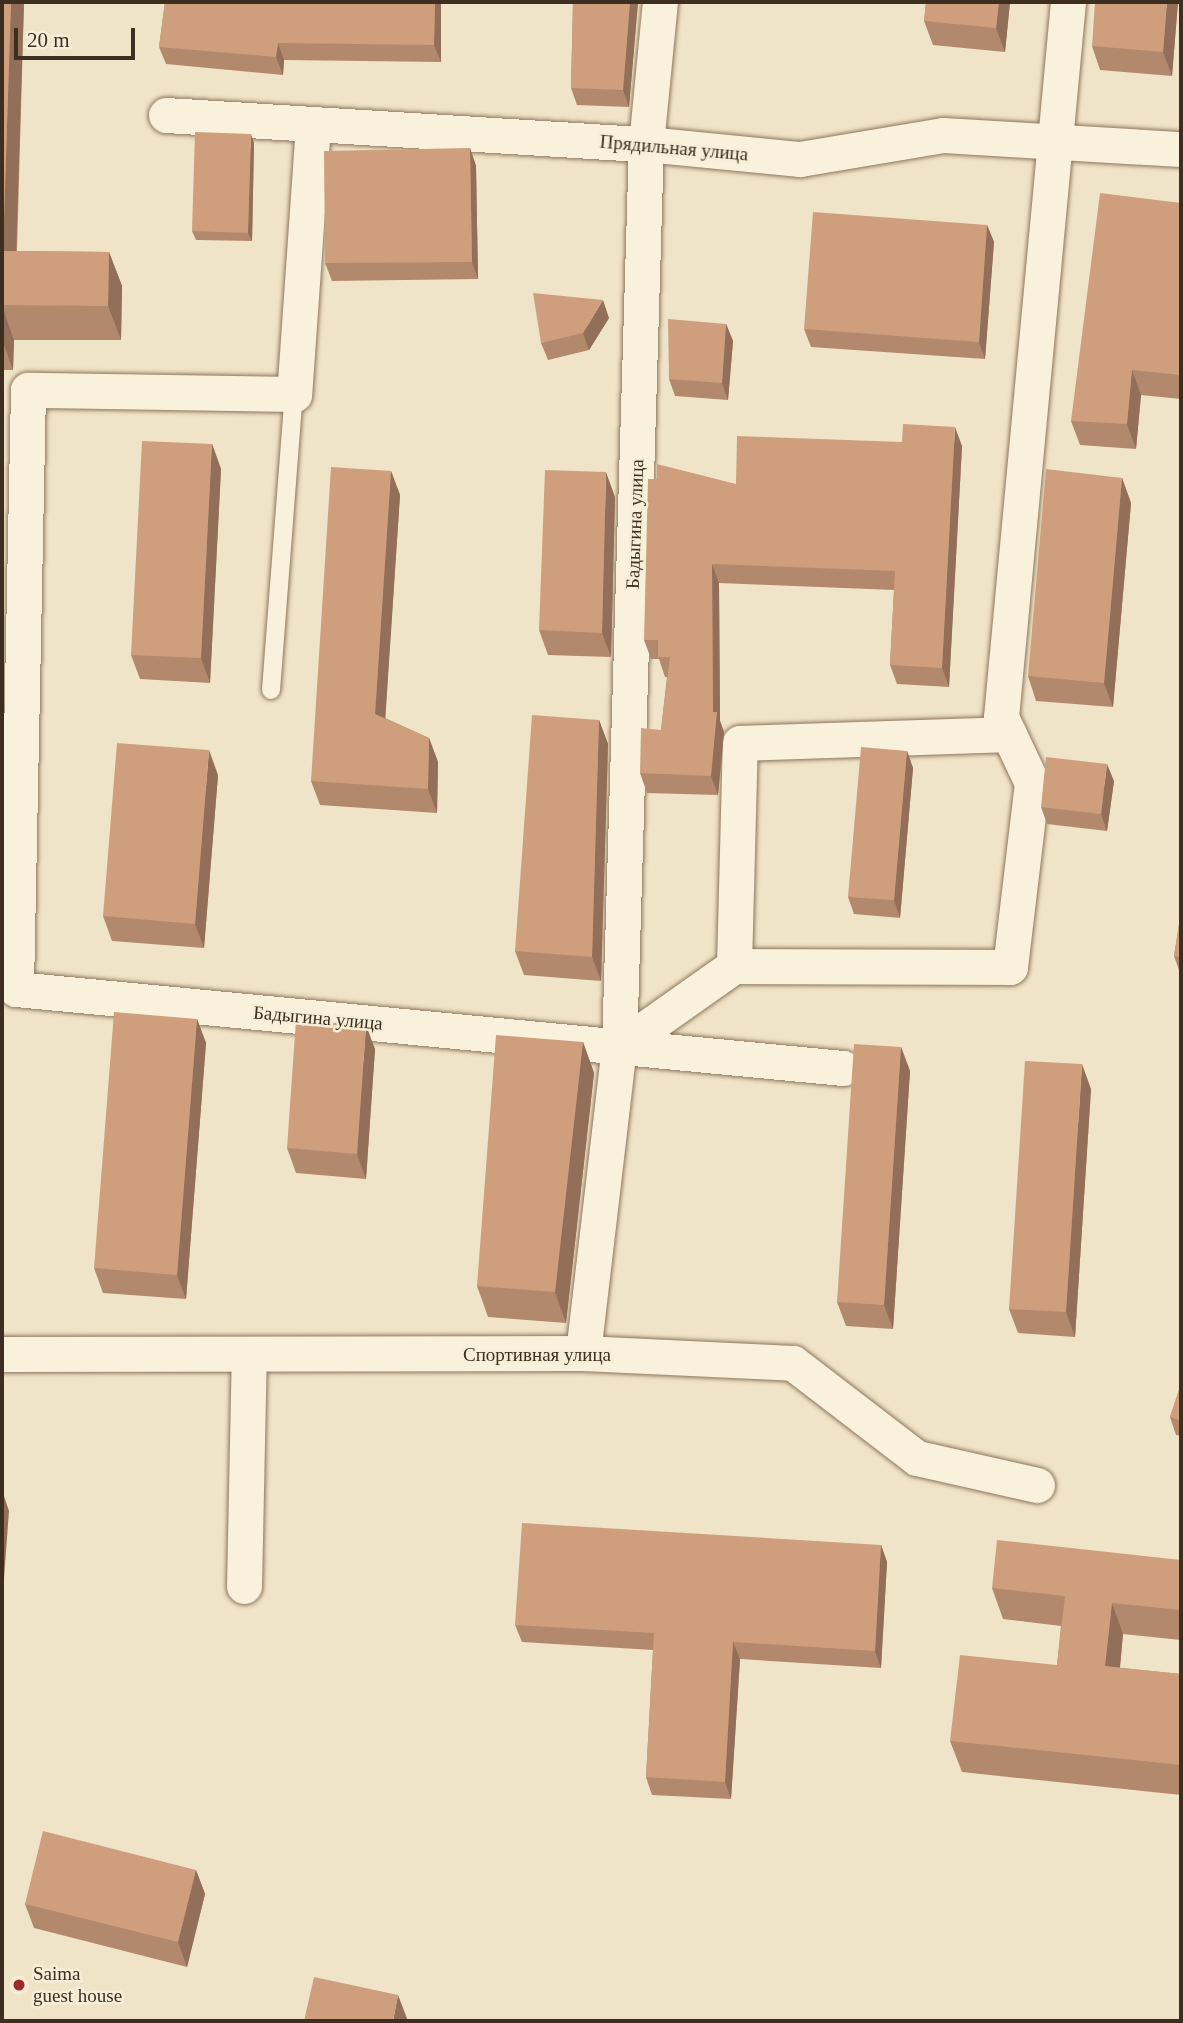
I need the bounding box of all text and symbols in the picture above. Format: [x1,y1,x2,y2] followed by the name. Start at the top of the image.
[18,14,138,58] scale bar
[27,28,70,52] text: 20 m
[599,130,749,166] street label: Прядильная улица
[621,459,649,589] street label: Бадыгина улица
[252,1001,384,1035] street label: Бадыгина улица
[463,1344,611,1366] street label: Спортивная улица
[33,1963,122,2007] place label: Saima guest house
[11,1977,27,1993] marker: Saima guest house

